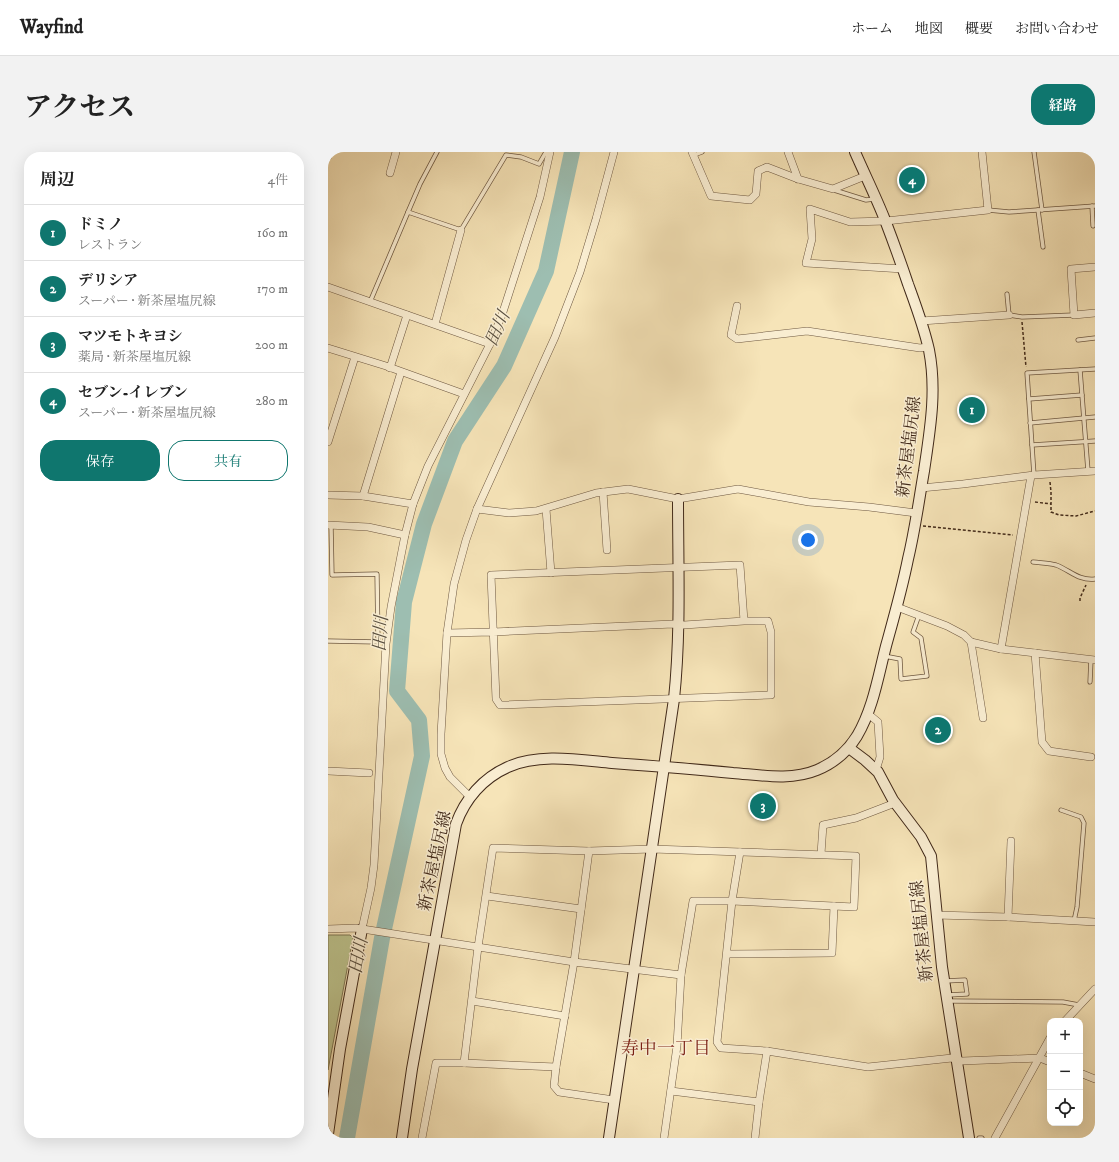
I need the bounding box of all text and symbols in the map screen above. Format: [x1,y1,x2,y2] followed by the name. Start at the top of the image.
[20,16,83,39] text: Wayfind
[851,20,893,38] text: ホーム
[915,20,943,38] text: 地図
[965,20,993,38] text: 概要
[1015,20,1099,38] text: お問い合わせ
[1031,84,1095,125] button: 経路
[24,90,135,125] text: アクセス
[899,165,925,195] pin: 4
[40,169,74,191] text: 周辺
[268,172,288,188] text: 4件
[78,215,123,234] text: ドミノ
[51,225,55,241] text: 1
[257,225,288,241] text: 160 m
[78,237,143,253] text: レストラン
[78,271,138,290] text: デリシア
[50,281,56,297] text: 2
[257,281,288,297] text: 170 m
[78,293,215,309] text: スーパー · 新茶屋塩尻線
[481,306,516,350] water label: 田川
[78,327,183,346] text: マツモトキヨシ
[51,337,55,353] text: 3
[255,337,288,353] text: 200 m
[78,349,191,365] text: 薬局 · 新茶屋塩尻線
[78,383,188,402] text: セブン-イレブン
[49,393,57,409] text: 4
[256,393,288,409] text: 280 m
[892,395,926,499] street label: 新茶屋塩尻線
[959,395,985,425] pin: 1
[78,405,215,421] text: スーパー · 新茶屋塩尻線
[40,440,160,481] button: 保存
[168,440,288,481] button: 共有
[798,530,818,550] your location
[369,613,393,653] water label: 田川
[925,715,951,745] pin: 2
[750,791,776,821] pin: 3
[414,809,456,913] street label: 新茶屋塩尻線
[906,879,938,983] street label: 新茶屋塩尻線
[345,934,373,976] water label: 田川
[1047,1018,1083,1126] map controls
[1047,1018,1083,1054] button: +
[621,1038,711,1060] district label: 寿中一丁目
[1047,1054,1083,1090] button: −
[1047,1090,1083,1126] button: locate

